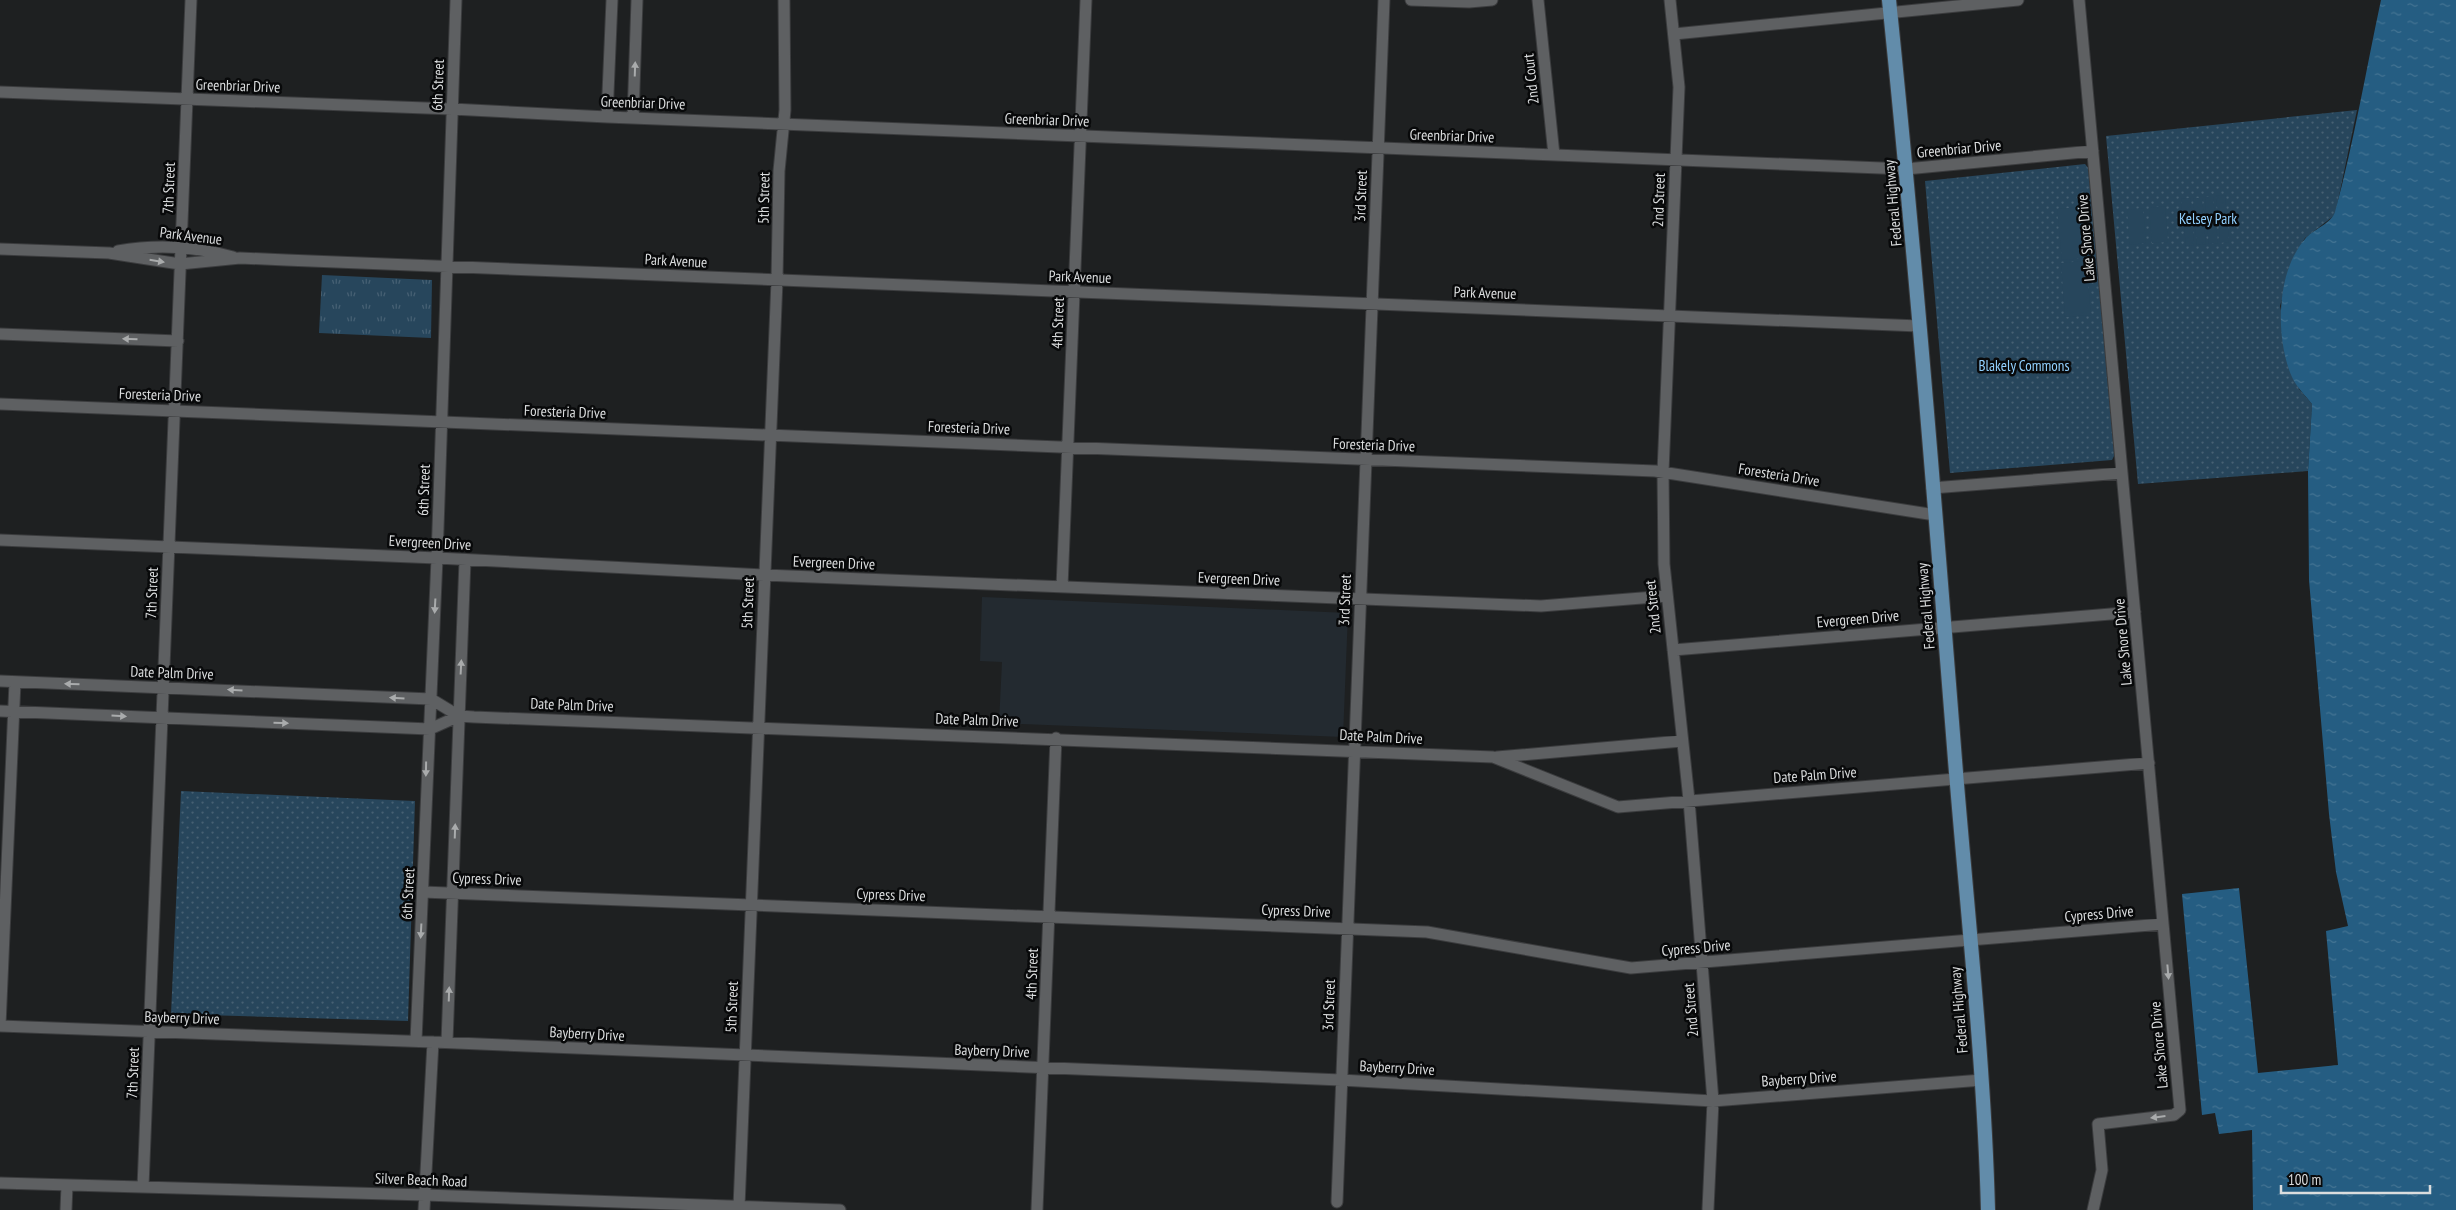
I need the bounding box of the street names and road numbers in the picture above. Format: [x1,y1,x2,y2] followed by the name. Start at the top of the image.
[1518,53,1543,105] street label: 2nd Court
[427,59,448,111] street label: 6th Street
[195,75,281,96] street label: Greenbriar Drive
[600,92,686,113] street label: Greenbriar Drive
[1004,109,1090,130] street label: Greenbriar Drive
[1409,125,1495,146] street label: Greenbriar Drive
[1916,135,2002,162] street label: Greenbriar Drive
[1879,159,1906,247] street label: Federal Highway
[158,162,179,214] street label: 7th Street
[1350,170,1371,222] street label: 3rd Street
[754,172,773,224] street label: 5th Street
[1648,173,1669,227] street label: 2nd Street
[2072,194,2099,282] street label: Lake Shore Drive
[159,222,223,249] street label: Park Avenue
[644,249,708,272] street label: Park Avenue
[1048,266,1112,287] street label: Park Avenue
[1453,282,1517,303] street label: Park Avenue
[1047,297,1068,349] street label: 4th Street
[119,384,201,405] street label: Foresteria Drive
[524,401,606,422] street label: Foresteria Drive
[928,417,1010,438] street label: Foresteria Drive
[1333,434,1415,455] street label: Foresteria Drive
[1737,459,1821,490] street label: Foresteria Drive
[413,464,434,516] street label: 6th Street
[388,531,472,554] street label: Evergreen Drive
[792,552,876,573] street label: Evergreen Drive
[1912,562,1939,650] street label: Federal Highway
[141,567,162,619] street label: 7th Street
[1197,568,1281,589] street label: Evergreen Drive
[1334,574,1355,626] street label: 3rd Street
[737,577,758,629] street label: 5th Street
[1640,579,1665,635] street label: 2nd Street
[2109,598,2136,686] street label: Lake Shore Drive
[1816,605,1900,632] street label: Evergreen Drive
[130,662,214,683] street label: Date Palm Drive
[530,694,614,715] street label: Date Palm Drive
[935,709,1019,730] street label: Date Palm Drive
[1339,725,1423,748] street label: Date Palm Drive
[1773,762,1857,787] street label: Date Palm Drive
[397,868,418,920] street label: 6th Street
[452,868,522,889] street label: Cypress Drive
[856,884,926,905] street label: Cypress Drive
[1261,900,1331,921] street label: Cypress Drive
[2064,901,2134,926] street label: Cypress Drive
[1661,935,1731,960] street label: Cypress Drive
[1021,948,1042,1000] street label: 4th Street
[1945,966,1972,1054] street label: Federal Highway
[1318,979,1339,1031] street label: 3rd Street
[721,981,742,1033] street label: 5th Street
[1679,982,1702,1038] street label: 2nd Street
[2145,1001,2172,1089] street label: Lake Shore Drive
[144,1007,220,1028] street label: Bayberry Drive
[549,1022,625,1045] street label: Bayberry Drive
[954,1040,1030,1061] street label: Bayberry Drive
[122,1047,143,1099] street label: 7th Street
[1359,1056,1435,1079] street label: Bayberry Drive
[1761,1066,1837,1091] street label: Bayberry Drive
[374,1168,468,1191] street label: Silver Beach Road

